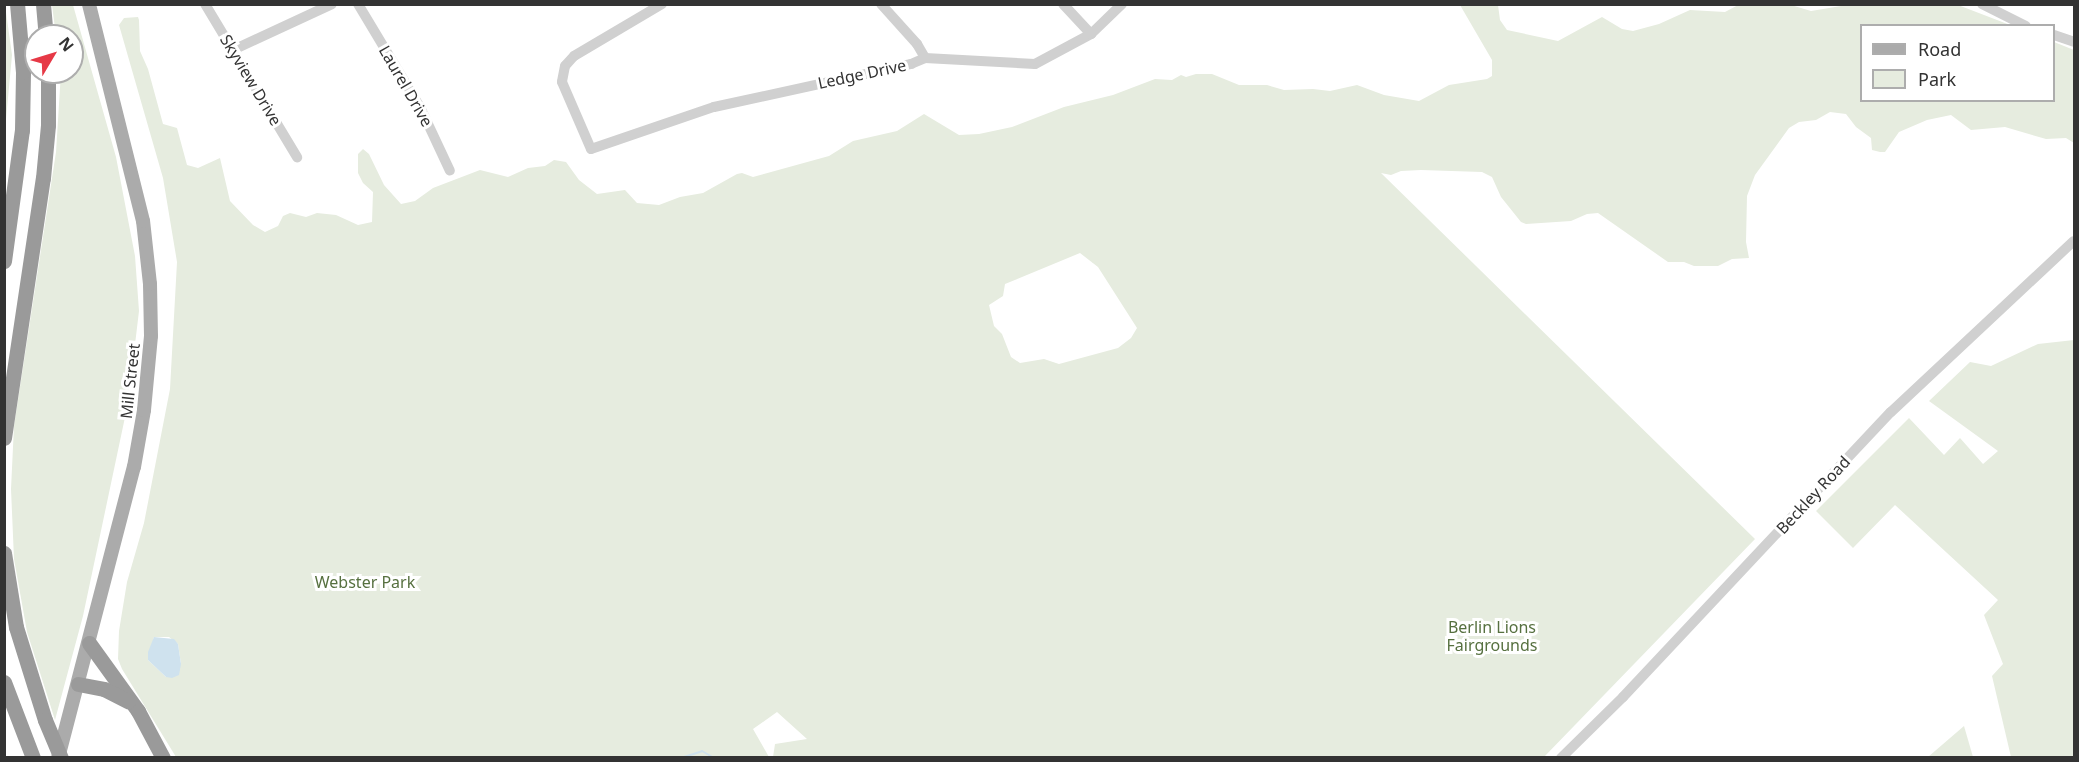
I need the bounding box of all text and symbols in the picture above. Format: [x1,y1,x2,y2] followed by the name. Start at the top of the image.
[24,24,84,84] north arrow
[1860,24,2055,102] legend
[216,31,286,129] street label: Skyview Drive
[54,32,79,56] text: N
[1918,37,1961,61] text: Road
[375,42,437,130] street label: Laurel Drive
[816,55,908,93] street label: Ledge Drive
[1918,67,1956,91] text: Park
[116,342,144,420] street label: Mill Street
[1772,452,1854,538] street label: Beckley Road
[315,572,415,592] park label: Webster Park
[1447,617,1537,655] park label: Berlin Lions Fairgrounds

